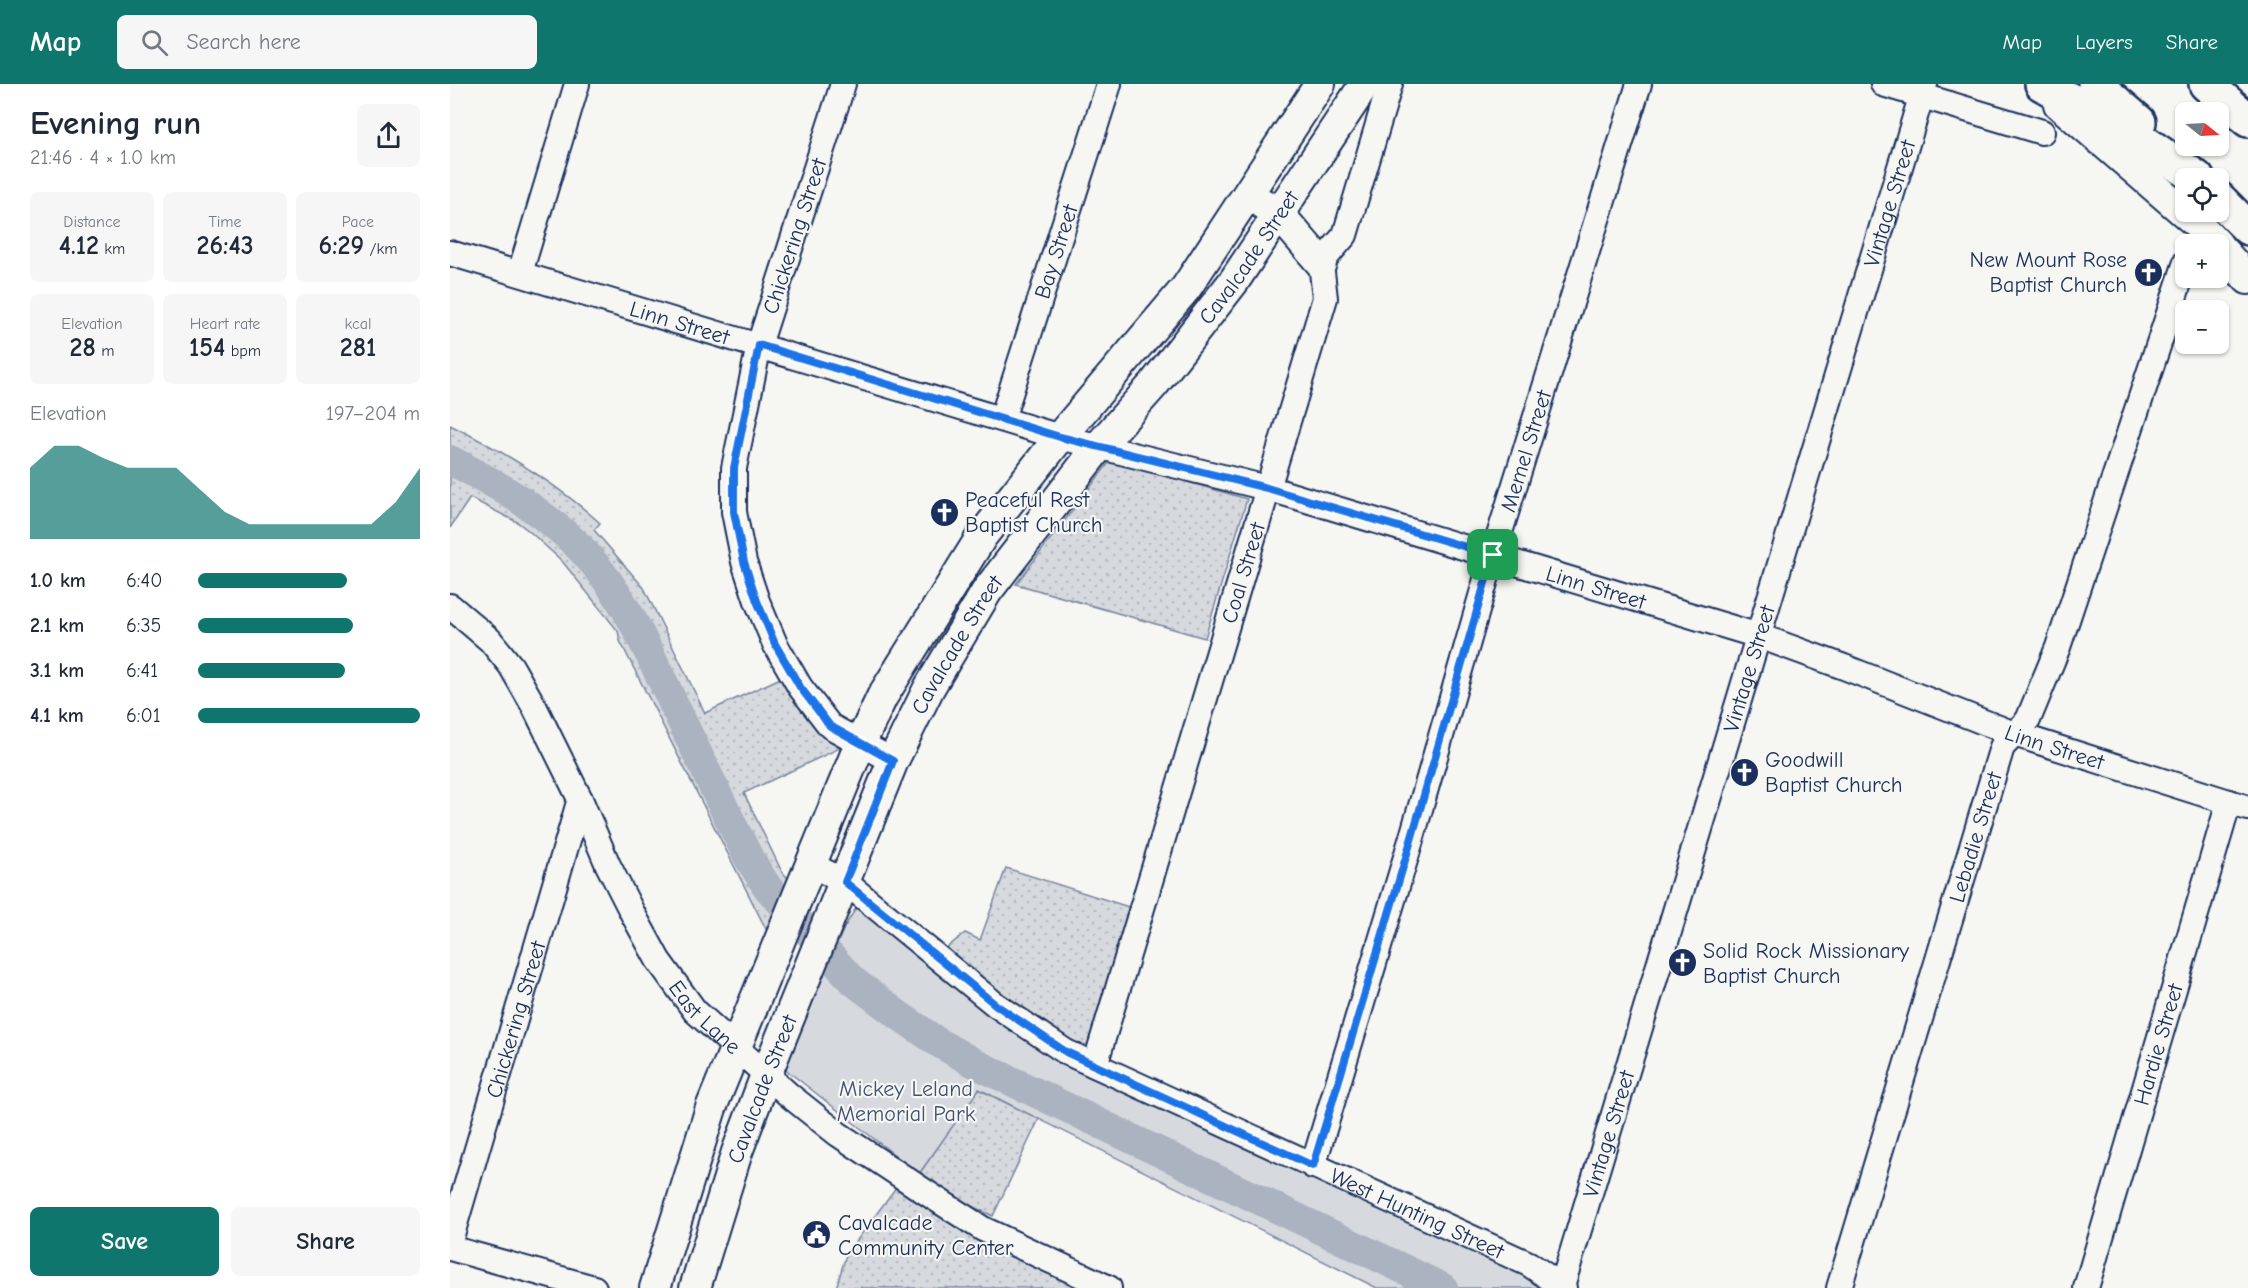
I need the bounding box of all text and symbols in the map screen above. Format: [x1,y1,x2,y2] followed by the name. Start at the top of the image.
[117,15,537,69] search box
[30,26,81,58] text: Map
[138,26,171,59] icon: search
[186,29,301,55] text: Search here
[2003,30,2042,54] text: Map
[2075,30,2133,54] text: Layers
[2166,30,2218,54] text: Share
[2175,102,2229,156] north arrow
[2175,102,2229,354] map controls
[30,104,201,142] text: Evening run
[357,104,420,167] button: share
[1859,136,1922,270] street label: Vintage Street
[30,146,176,169] text: 21:46 · 4 × 1.0 km
[758,155,833,317] street label: Chickering Street
[2175,168,2229,222] button: locate
[1193,185,1305,330] street label: Cavalcade Street
[1029,201,1084,302] street label: Bay Street
[63,213,121,231] text: Distance
[208,213,242,231] text: Time
[342,213,374,231] text: Pace
[59,231,99,261] text: 4.12
[197,231,253,261] text: 26:43
[319,231,364,261] text: 6:29
[2175,234,2229,288] button: +
[99,240,125,258] text: km
[364,240,397,258] text: /km
[1969,247,2127,298] place label: New Mount Rose Baptist Church
[2132,256,2164,288] church icon: New Mount Rose Baptist Church
[626,296,733,351] street label: Linn Street
[2175,300,2229,354] button: −
[61,315,123,333] text: Elevation
[190,315,260,333] text: Heart rate
[345,315,371,333] text: kcal
[70,333,96,363] text: 28
[189,333,225,363] text: 154
[340,333,376,363] text: 281
[96,342,114,360] text: m
[225,342,261,360] text: bpm
[1495,386,1558,515] street label: Memel Street
[30,402,107,425] text: Elevation
[326,402,420,425] text: 197–204 m
[965,487,1103,538] place label: Peaceful Rest Baptist Church
[928,496,960,528] church icon: Peaceful Rest Baptist Church
[1216,519,1271,626] street label: Coal Street
[1467,529,1518,580] pin
[1476,538,1509,571] icon: arrive
[1543,561,1649,615] street label: Linn Street
[30,569,86,592] text: 1.0 km
[126,569,162,592] text: 6:40
[906,570,1009,719] street label: Cavalcade Street
[1718,602,1781,735] street label: Vintage Street
[30,614,84,637] text: 2.1 km
[126,614,161,637] text: 6:35
[30,659,84,682] text: 3.1 km
[126,659,158,682] text: 6:41
[30,704,84,727] text: 4.1 km
[126,704,161,727] text: 6:01
[2001,720,2108,776] street label: Linn Street
[1765,747,1903,798] place label: Goodwill Baptist Church
[1728,756,1760,788] church icon: Goodwill Baptist Church
[1944,768,2008,906] street label: Lebadie Street
[481,938,552,1101] street label: Chickering Street
[1703,938,1909,989] place label: Solid Rock Missionary Baptist Church
[1666,947,1698,979] church icon: Solid Rock Missionary Baptist Church
[663,975,746,1060] street label: East Lane
[2128,980,2189,1109] street label: Hardie Street
[722,1011,803,1166] street label: Cavalcade Street
[1578,1067,1641,1201] street label: Vintage Street
[837,1076,976,1127] park label: Mickey Leland Memorial Park
[1326,1163,1509,1265] street label: West Hunting Street
[30,1207,219,1276] button: Save
[231,1207,420,1276] button: Share
[838,1210,1014,1261] place label: Cavalcade Community Center
[801,1219,833,1251] public building icon: Cavalcade Community Center

